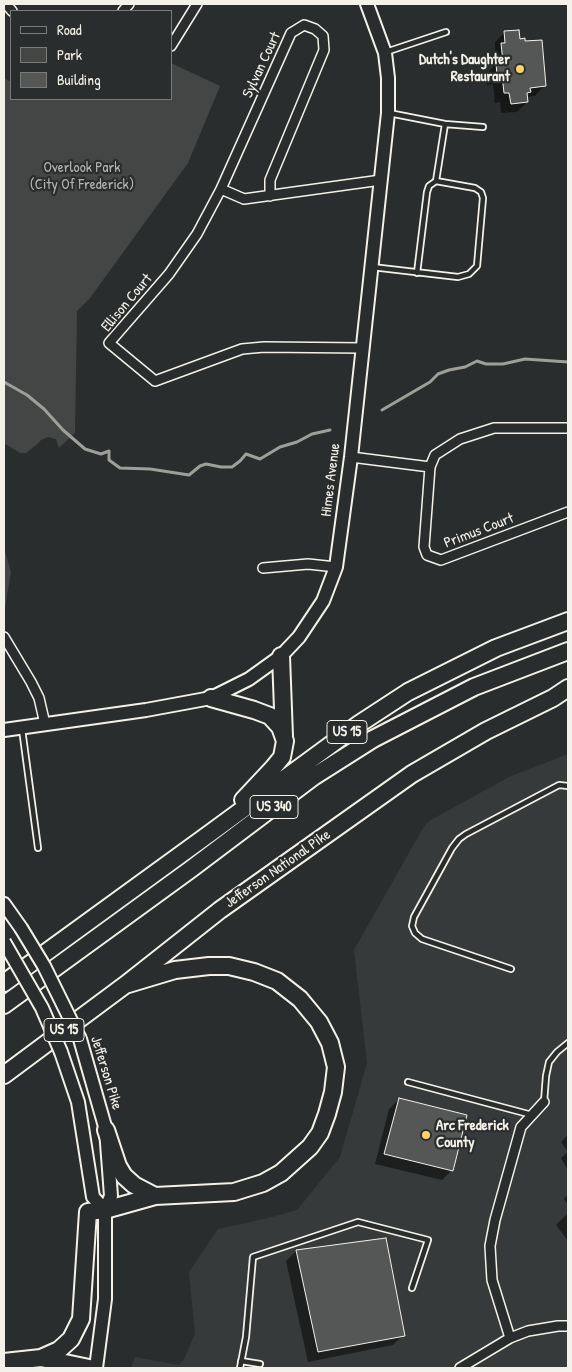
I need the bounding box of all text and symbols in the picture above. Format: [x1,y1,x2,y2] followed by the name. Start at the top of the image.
[10,10,172,100] legend
[57,19,82,40] text: Road
[239,29,285,101] street label: Sylvan Court
[57,44,82,65] text: Park
[419,51,510,86] place label: Dutch's Daughter Restaurant
[514,63,526,75] marker: Dutch's Daughter Restaurant
[57,69,101,90] text: Building
[30,159,134,194] park label: Overlook Park (City Of Frederick)
[98,271,156,335] street label: Ellison Court
[318,442,344,518] street label: Himes Avenue
[442,510,516,552] street label: Primus Court
[327,720,367,744] road number: US 15
[250,796,298,819] road number: US 340
[222,826,334,912] street label: Jefferson National Pike
[44,1018,84,1042] road number: US 15
[86,1034,126,1112] street label: Jefferson Pike
[436,1117,509,1152] place label: Arc Frederick County
[420,1129,432,1141] marker: Arc Frederick County

